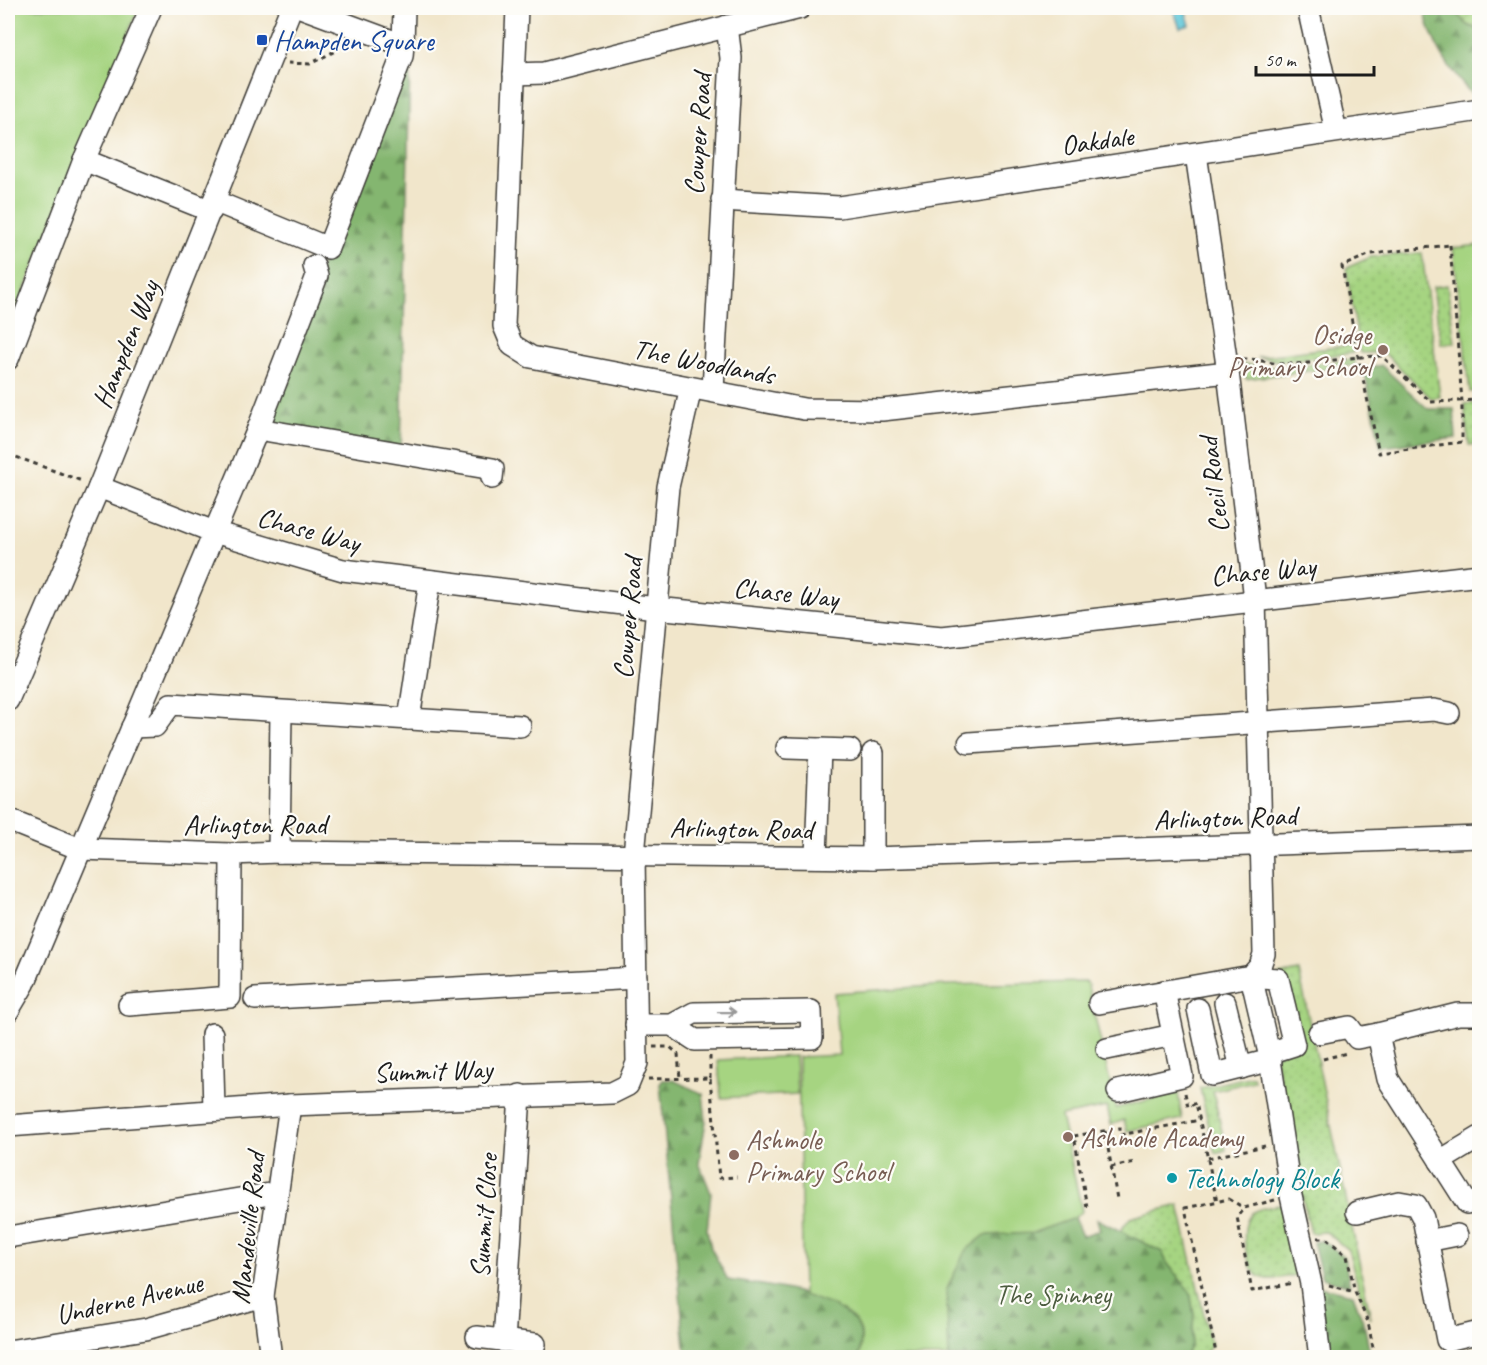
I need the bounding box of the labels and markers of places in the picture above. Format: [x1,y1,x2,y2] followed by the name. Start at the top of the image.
[274,23,436,58] place label: Hampden Square
[255,33,269,47] marker: Hampden Square
[1227,317,1376,384] place label: Osidge Primary School
[1376,343,1390,357] marker: Osidge Primary School
[1080,1120,1245,1155] place label: Ashmole Academy
[746,1122,895,1189] place label: Ashmole Primary School
[1061,1130,1075,1144] marker: Ashmole Academy
[727,1148,741,1162] marker: Ashmole Primary School
[1184,1161,1341,1196] place label: Technology Block
[1165,1171,1179,1185] marker: Technology Block

